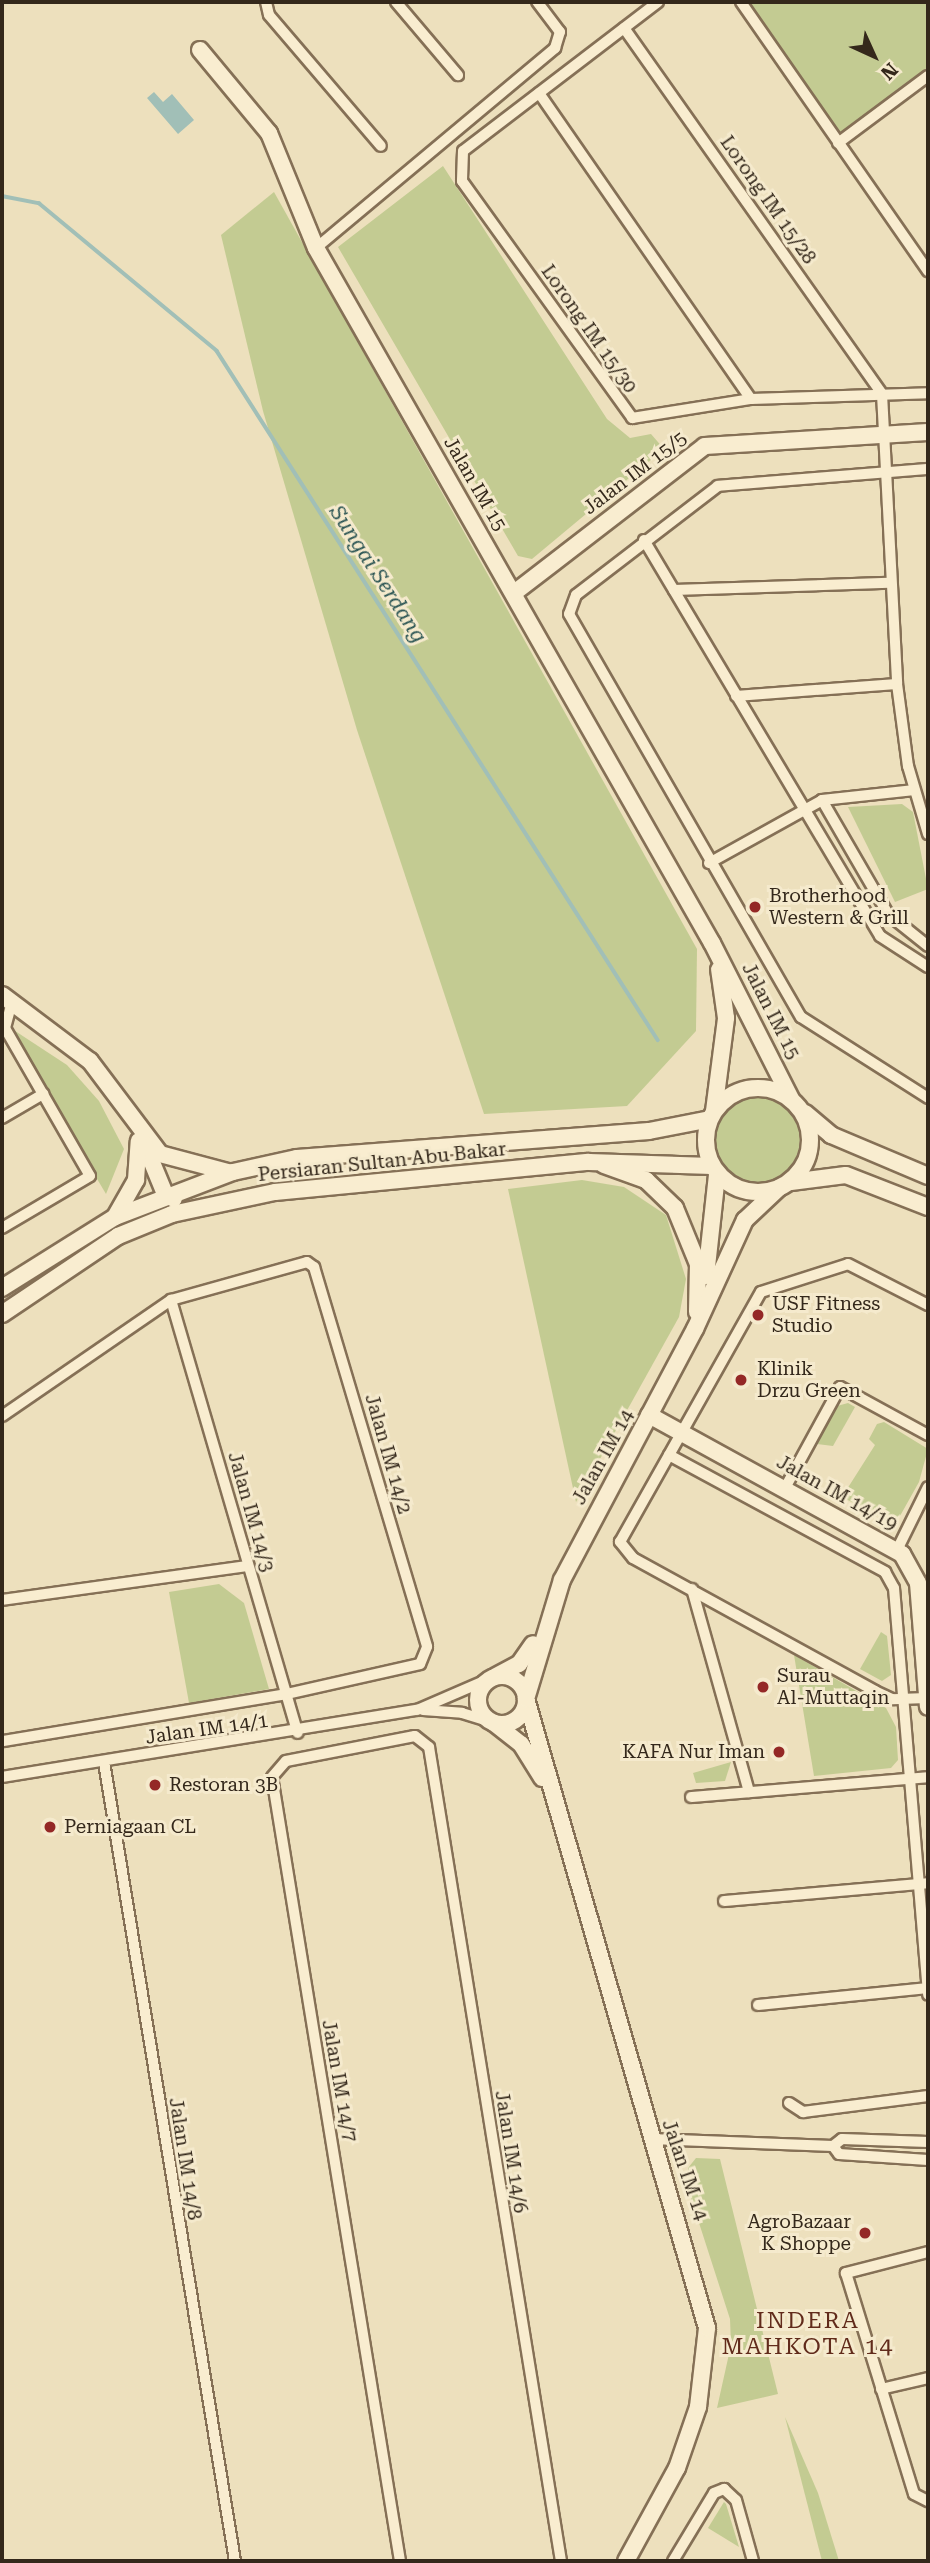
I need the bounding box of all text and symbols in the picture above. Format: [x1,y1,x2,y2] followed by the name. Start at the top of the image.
[839,21,909,91] north arrow
[876,58,903,85] text: N
[715,132,821,268] street label: Lorong IM 15/28
[536,261,642,397] street label: Lorong IM 15/30
[579,427,691,519] street label: Jalan IM 15/5
[439,433,511,535] street label: Jalan IM 15
[324,501,432,647] water label: Sungai Serdang
[769,885,909,929] place label: Brotherhood Western & Grill
[747,899,763,915] marker: Brotherhood Western & Grill
[737,959,805,1063] street label: Jalan IM 15
[257,1138,507,1186] street label: Persiaran Sultan Abu Bakar
[772,1293,880,1337] place label: USF Fitness Studio
[750,1307,766,1323] marker: USF Fitness Studio
[757,1358,861,1402] place label: Klinik Drzu Green
[731,1370,751,1390] marker: Klinik Drzu Green
[360,1391,416,1517] street label: Jalan IM 14/2
[568,1406,638,1508] street label: Jalan IM 14
[223,1449,279,1575] street label: Jalan IM 14/3
[773,1450,901,1536] street label: Jalan IM 14/19
[777,1665,889,1709] place label: Surau Al-Muttaqin
[755,1679,771,1695] marker: Surau Al-Muttaqin
[144,1709,270,1749] street label: Jalan IM 14/1
[622,1741,765,1763] place label: KAFA Nur Iman
[771,1744,787,1760] marker: KAFA Nur Iman
[169,1774,278,1796] place label: Restoran 3B
[147,1777,163,1793] marker: Restoran 3B
[64,1816,196,1838] place label: Perniagaan CL
[42,1819,58,1835] marker: Perniagaan CL
[317,2018,361,2144] street label: Jalan IM 14/7
[490,2089,532,2215] street label: Jalan IM 14/6
[164,2096,206,2222] street label: Jalan IM 14/8
[657,2117,713,2223] street label: Jalan IM 14
[747,2211,851,2255] place label: AgroBazaar K Shoppe
[857,2225,873,2241] marker: AgroBazaar K Shoppe
[723,2307,893,2361] district label: INDERA MAHKOTA 14

